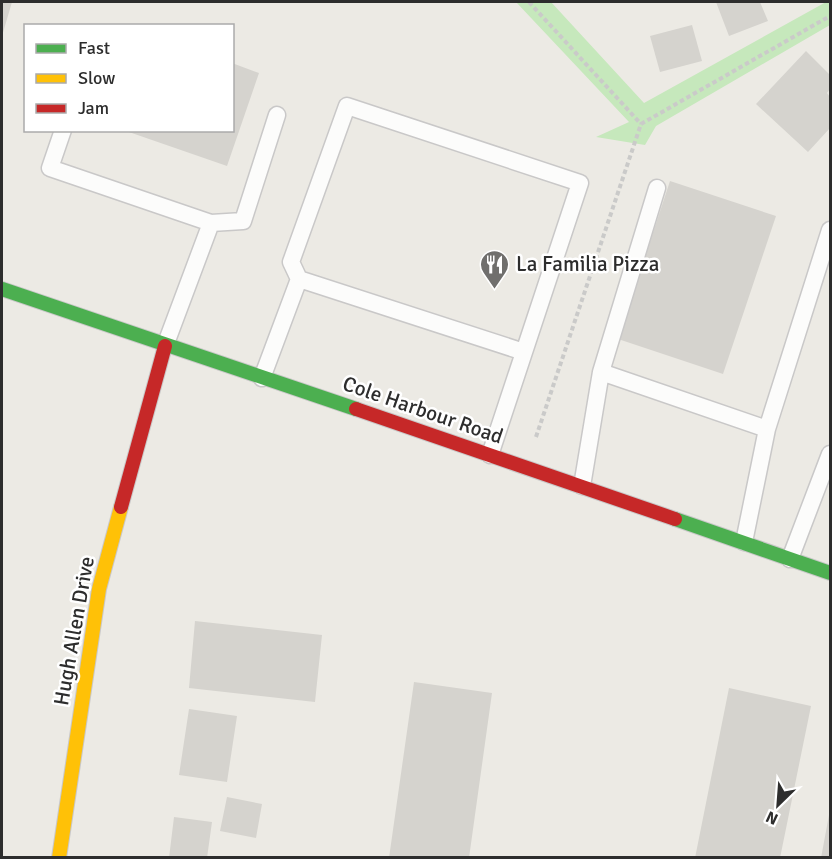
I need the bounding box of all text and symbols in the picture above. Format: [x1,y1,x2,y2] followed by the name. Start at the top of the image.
[24,24,234,132] legend
[78,37,110,59] text: Fast
[78,67,115,89] text: Slow
[78,97,109,119] text: Jam
[479,248,511,290] restaurant icon: La Familia Pizza
[516,251,659,277] place label: La Familia Pizza
[339,370,507,450] street label: Cole Harbour Road
[48,554,100,708] street label: Hugh Allen Drive
[748,775,808,835] north arrow
[763,806,781,829] text: N

